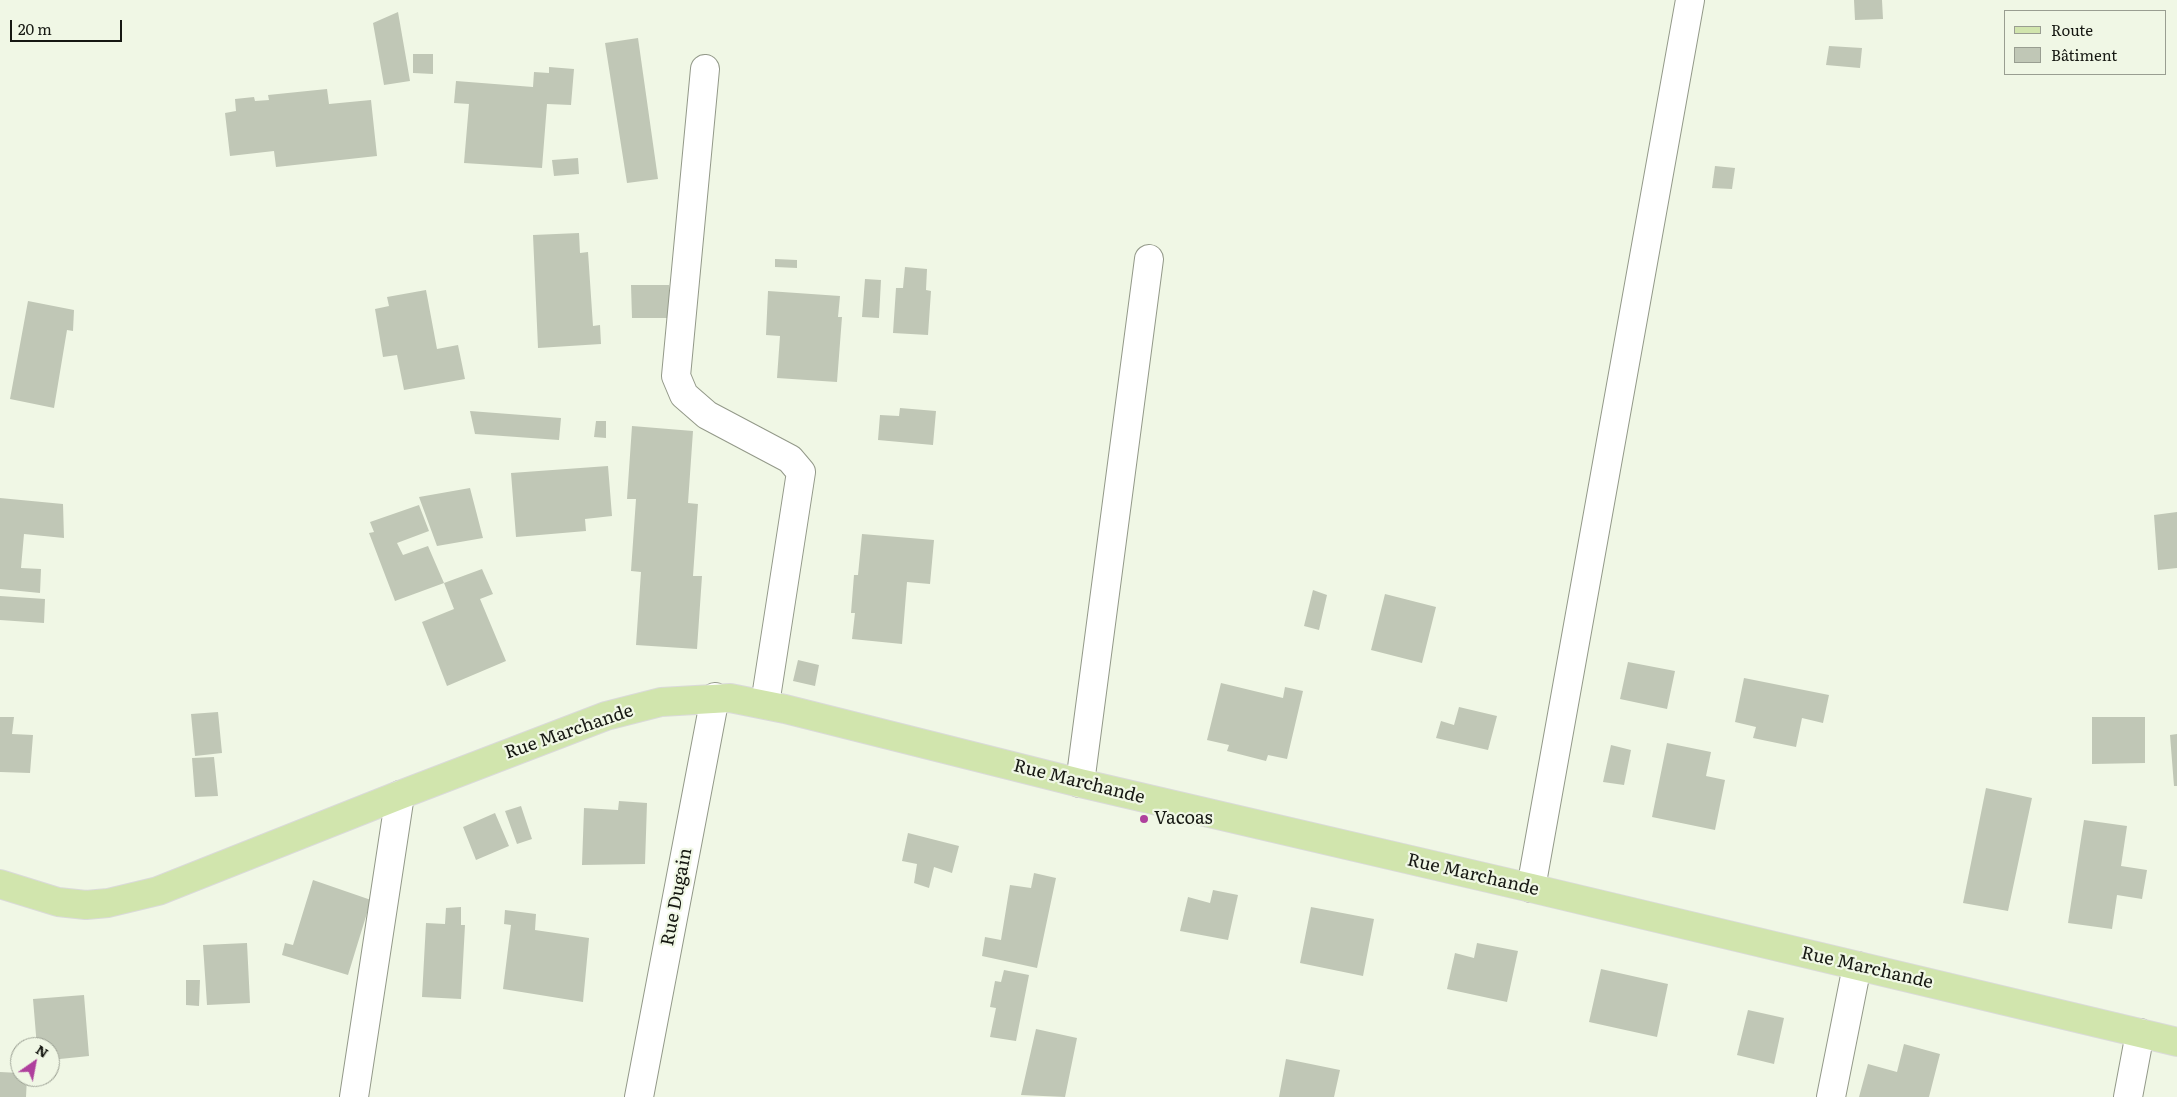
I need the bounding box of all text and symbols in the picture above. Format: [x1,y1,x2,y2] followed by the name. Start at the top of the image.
[12,10,125,42] scale bar
[2004,10,2167,75] legend
[18,17,52,40] text: 20 m
[2051,18,2093,41] text: Route
[2051,43,2117,66] text: Bâtiment
[502,700,636,764] street label: Rue Marchande
[1011,755,1147,809] street label: Rue Marchande
[1154,808,1213,830] place label: Vacoas
[1138,813,1150,825] marker: Vacoas
[657,846,697,948] street label: Rue Dugain
[1405,849,1541,901] street label: Rue Marchande
[1799,942,1935,994] street label: Rue Marchande
[10,1037,60,1087] north arrow
[32,1039,53,1062] text: N

